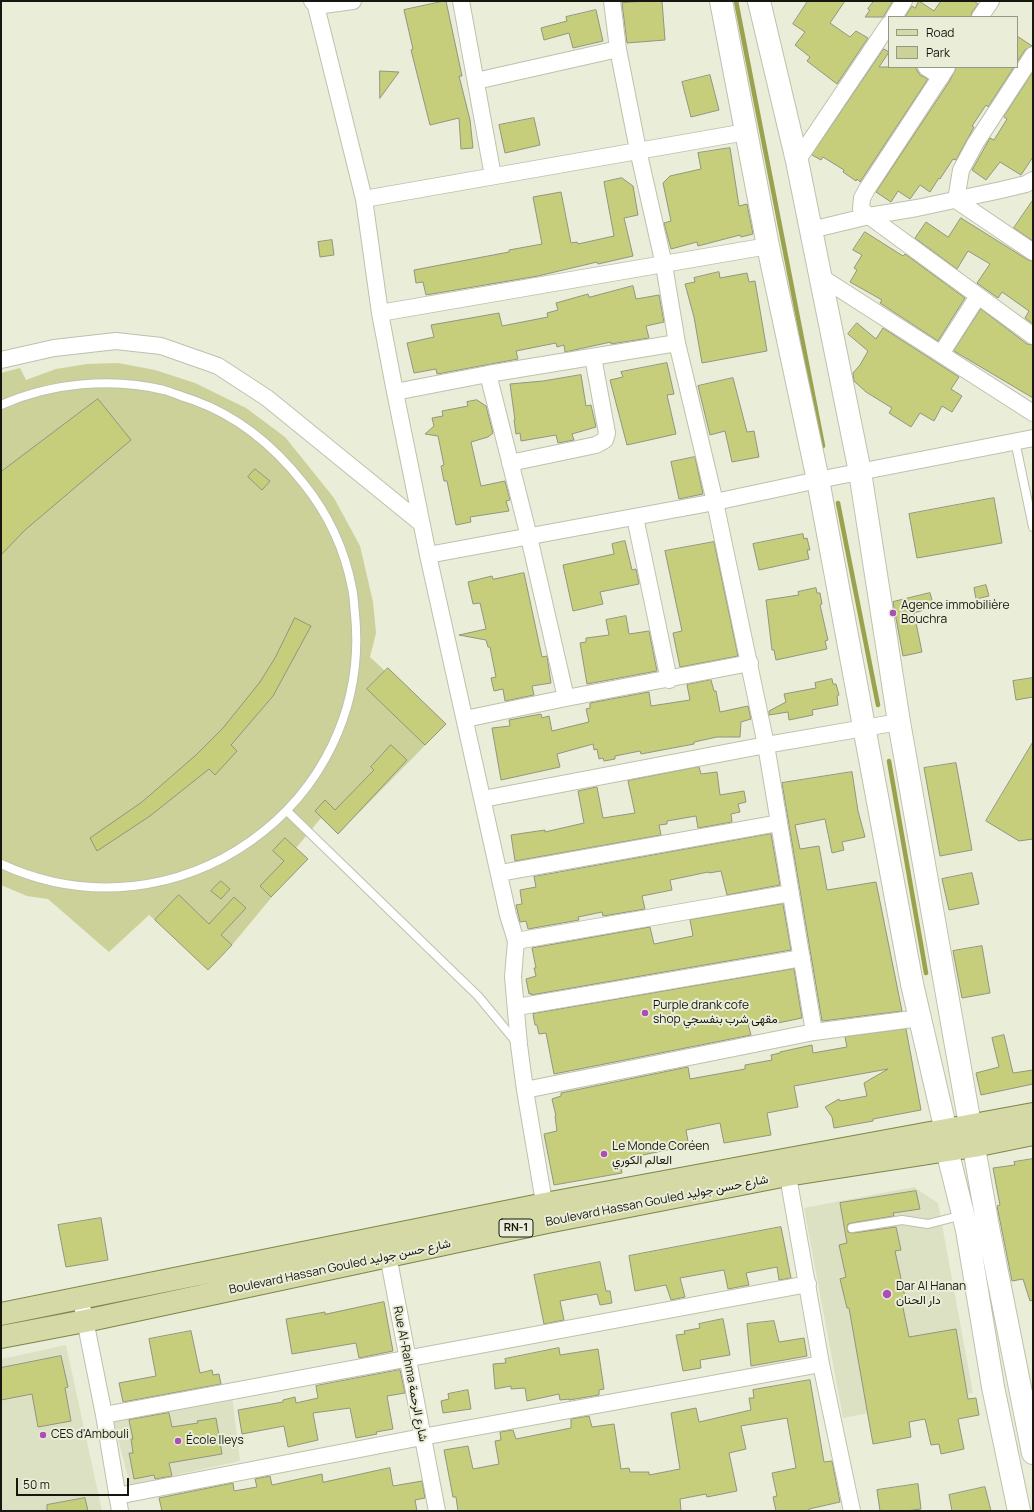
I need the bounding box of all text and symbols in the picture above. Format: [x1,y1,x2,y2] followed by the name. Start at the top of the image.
[888,16,1018,68] legend
[926,24,954,41] text: Road
[926,44,950,61] text: Park
[901,599,1009,627] place label: Agence immobilière Bouchra
[888,608,898,618] marker: Agence immobilière Bouchra
[653,999,778,1027] place label: Purple drank cofe shop مقهى شرب بنفسجي
[640,1008,650,1018] marker: Purple drank cofe shop مقهى شرب بنفسجي
[612,1140,709,1168] place label: Le Monde Coréen العالم الكوري
[599,1149,609,1159] marker: Le Monde Coréen العالم الكوري
[545,1172,769,1230] street label: Boulevard Hassan Gouled شارع حسن جوليد
[499,1219,533,1237] road number: RN-1
[228,1236,452,1298] street label: Boulevard Hassan Gouled شارع حسن جوليد
[896,1280,966,1308] place label: Dar Al Hanan دار الحنان
[881,1288,893,1300] marker: Dar Al Hanan دار الحنان
[390,1305,430,1443] street label: Rue Al-Rahma شارع الرحمة
[51,1428,129,1442] place label: CES d'Ambouli
[38,1430,48,1440] marker: CES d'Ambouli
[186,1434,244,1448] place label: École Ileys
[173,1436,183,1446] marker: École Ileys
[18,1470,131,1496] scale bar
[23,1476,50,1493] text: 50 m

